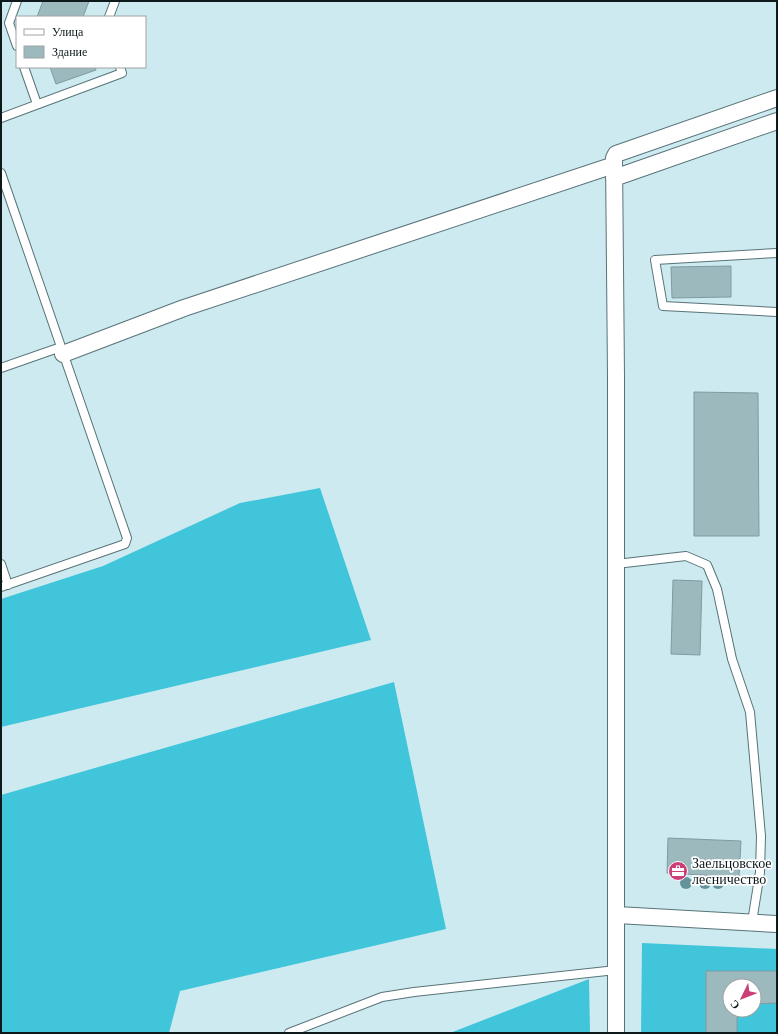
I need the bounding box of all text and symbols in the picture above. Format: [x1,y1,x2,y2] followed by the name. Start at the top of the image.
[16,16,146,68] legend
[52,25,84,39] text: Улица
[52,45,87,59] text: Здание
[692,855,772,887] place label: Заельцовское лесничество
[667,860,689,882] office icon: Заельцовское лесничество
[722,978,762,1018] north arrow
[728,998,742,1012] text: С

